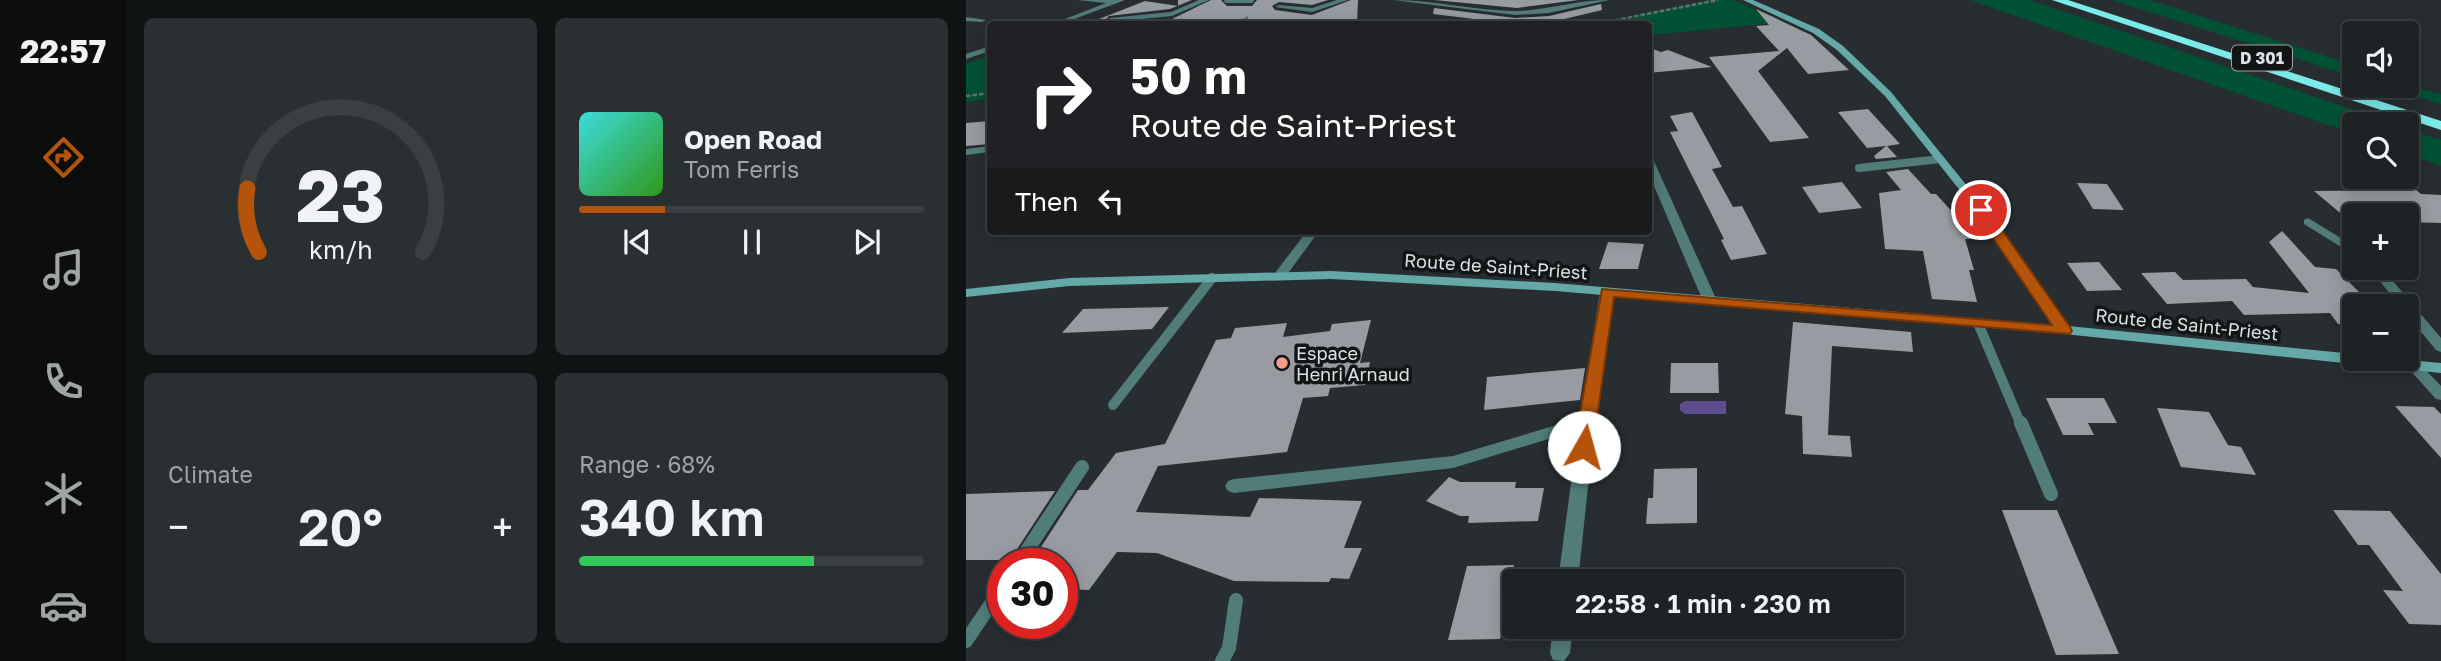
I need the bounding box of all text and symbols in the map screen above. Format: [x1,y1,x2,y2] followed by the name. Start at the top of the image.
[2342,21,2419,371] map controls
[2342,21,2419,98] button: sound
[20,32,106,70] text: 22:57
[1130,46,1247,105] text: 50 m
[2232,46,2292,71] road number: D 301
[1015,49,1106,140] icon: right
[1130,106,1457,144] text: Route de Saint-Priest
[2342,112,2419,189] button: search
[684,124,822,155] text: Open Road
[39,133,88,182] icon: directions
[296,152,385,239] text: 23
[684,155,799,183] text: Tom Ferris
[1951,180,2011,240] pin
[1092,182,1130,220] icon: left
[1015,186,1078,217] text: Then
[1962,191,2000,229] icon: arrive
[2342,203,2419,280] button: +
[618,223,656,261] icon: previous
[733,223,771,261] icon: pause
[848,223,886,261] icon: next
[309,234,372,265] text: km/h
[39,245,88,294] icon: music
[1404,249,1588,283] street label: Route de Saint-Priest
[2342,294,2419,371] button: −
[2094,303,2280,345] street label: Route de Saint-Priest
[1296,342,1410,385] place label: Espace Henri Arnaud
[1274,355,1290,371] marker: Espace Henri Arnaud
[39,357,88,406] icon: phone
[1547,410,1621,484] position arrow
[579,450,715,478] text: Range · 68%
[168,460,253,488] text: Climate
[39,469,88,518] icon: climate
[579,485,765,547] text: 340 km
[298,495,383,557] text: 20°
[168,504,189,549] text: −
[492,504,513,549] text: +
[987,548,1078,639] speed limit sign: 30
[39,581,88,630] icon: car
[1575,588,1831,619] text: 22:58 · 1 min · 230 m

